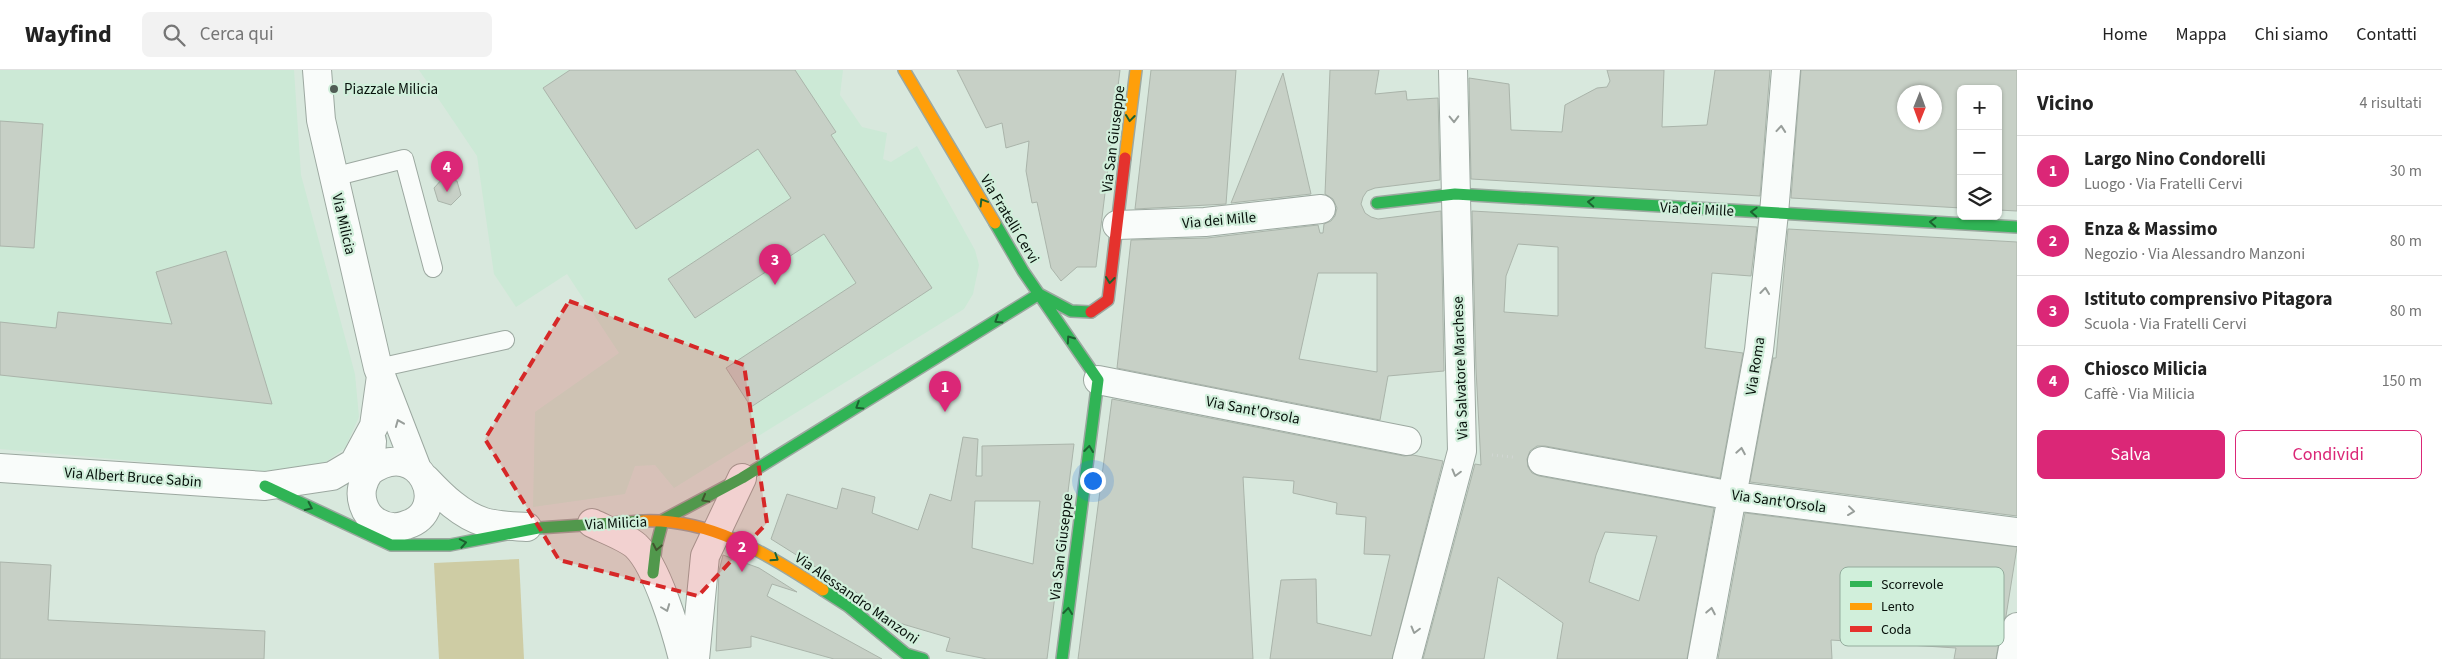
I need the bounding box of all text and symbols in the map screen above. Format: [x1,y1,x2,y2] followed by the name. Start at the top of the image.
[142,12,492,57] search box
[25,17,112,52] text: Wayfind
[160,21,188,49] icon: search
[200,21,274,48] text: Cerca qui
[2102,22,2148,47] text: Home
[2176,22,2227,47] text: Mappa
[2255,22,2328,47] text: Chi siamo
[2356,22,2417,47] text: Contatti
[344,79,438,100] place label: Piazzale Milicia
[328,83,340,95] marker: Piazzale Milicia
[1097,84,1130,194] street label: Via San Giuseppe
[1897,85,1942,130] north arrow
[1957,85,2002,220] map controls
[1957,85,2002,130] button: +
[2037,88,2094,118] text: Vicino
[2360,92,2422,114] text: 4 risultati
[1125,115,1136,123] one-way arrow
[1449,115,1459,123] one-way arrow
[1776,125,1787,133] one-way arrow
[1957,130,2002,175] button: −
[2084,146,2266,173] text: Largo Nino Condorelli
[431,151,463,192] pin: 4
[2049,160,2057,182] text: 1
[2390,160,2422,182] text: 30 m
[975,171,1044,268] street label: Via Fratelli Cervi
[2084,173,2243,195] text: Luogo · Via Fratelli Cervi
[1957,175,2002,220] button: layers
[326,191,361,257] street label: Via Milicia
[1587,197,1595,208] one-way arrow
[1659,197,1735,222] street label: Via dei Mille
[979,199,989,208] one-way arrow
[1749,206,1757,217] one-way arrow
[1181,207,1257,234] street label: Via dei Mille
[2084,216,2217,243] text: Enza & Massimo
[1929,217,1937,228] one-way arrow
[2049,230,2057,252] text: 2
[2390,230,2422,252] text: 80 m
[2084,243,2305,265] text: Negozio · Via Alessandro Manzoni
[759,244,791,285] pin: 3
[1105,276,1116,284] one-way arrow
[1760,286,1771,294] one-way arrow
[2084,286,2332,313] text: Istituto comprensivo Pitagora
[1448,296,1473,440] street label: Via Salvatore Marchese
[2049,300,2057,322] text: 3
[2390,300,2422,322] text: 80 m
[2084,313,2247,335] text: Scuola · Via Fratelli Cervi
[994,314,1003,323] one-way arrow
[1067,336,1076,345] one-way arrow
[1741,336,1770,397] street label: Via Roma
[2084,356,2207,383] text: Chiosco Milicia
[2049,370,2057,392] text: 4
[2382,370,2422,392] text: 150 m
[929,371,961,412] pin: 1
[2084,383,2195,405] text: Caffè · Via Milicia
[1204,391,1302,430] street label: Via Sant'Orsola
[856,399,865,409] one-way arrow
[395,419,406,428] one-way arrow
[2037,430,2225,479] button: Salva
[2235,430,2422,479] button: Condividi
[1083,445,1094,453] one-way arrow
[1736,447,1746,456] one-way arrow
[63,462,202,493] street label: Via Albert Bruce Sabin
[1080,468,1106,494] your location
[1452,468,1462,476] one-way arrow
[1730,484,1828,519] street label: Via Sant'Orsola
[702,492,711,502] one-way arrow
[1045,492,1078,602] street label: Via San Giuseppe
[304,500,313,511] one-way arrow
[1847,505,1855,516] one-way arrow
[584,511,648,536] street label: Via Milicia
[726,531,758,572] pin: 2
[459,538,468,548] one-way arrow
[652,542,662,551] one-way arrow
[790,548,923,649] street label: Via Alessandro Manzoni
[769,552,778,562] one-way arrow
[1840,567,2004,646] legend
[1881,575,1943,595] text: Scorrevole
[1881,597,1914,617] text: Lento
[661,603,671,611] one-way arrow
[1062,606,1073,614] one-way arrow
[1706,607,1716,616] one-way arrow
[1881,620,1911,640] text: Coda
[1410,625,1420,633] one-way arrow

